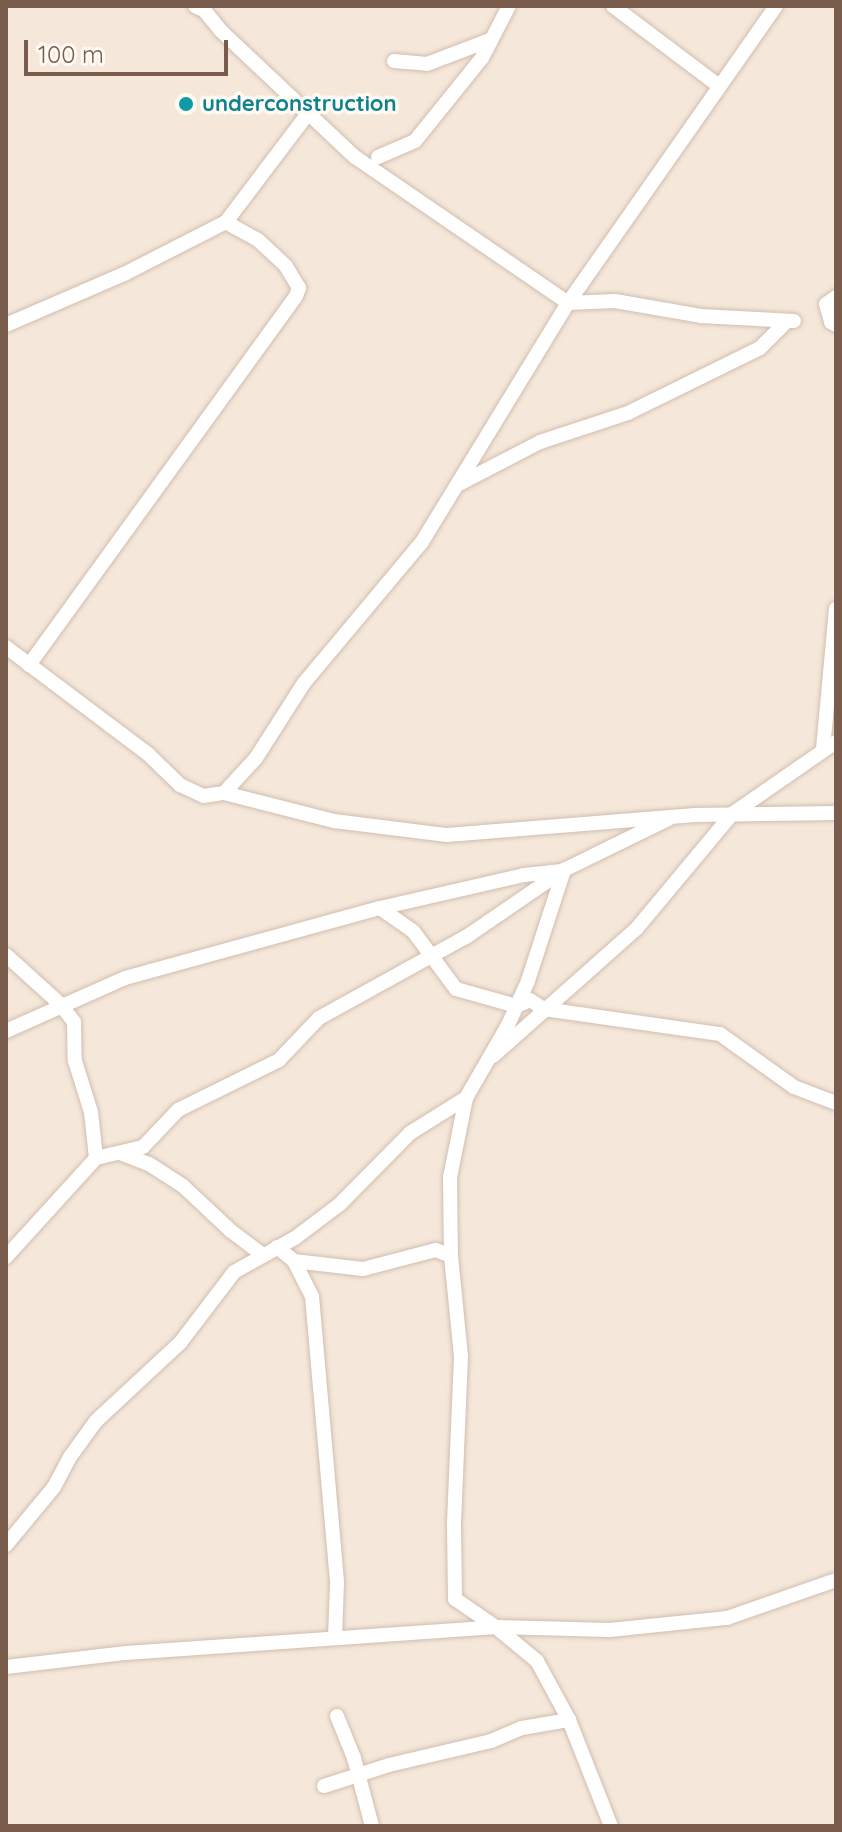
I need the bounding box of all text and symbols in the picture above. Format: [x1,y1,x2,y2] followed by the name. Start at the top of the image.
[28,24,232,74] scale bar
[38,39,104,69] text: 100 m
[202,91,397,117] place label: underconstruction
[177,95,195,113] marker: underconstruction

